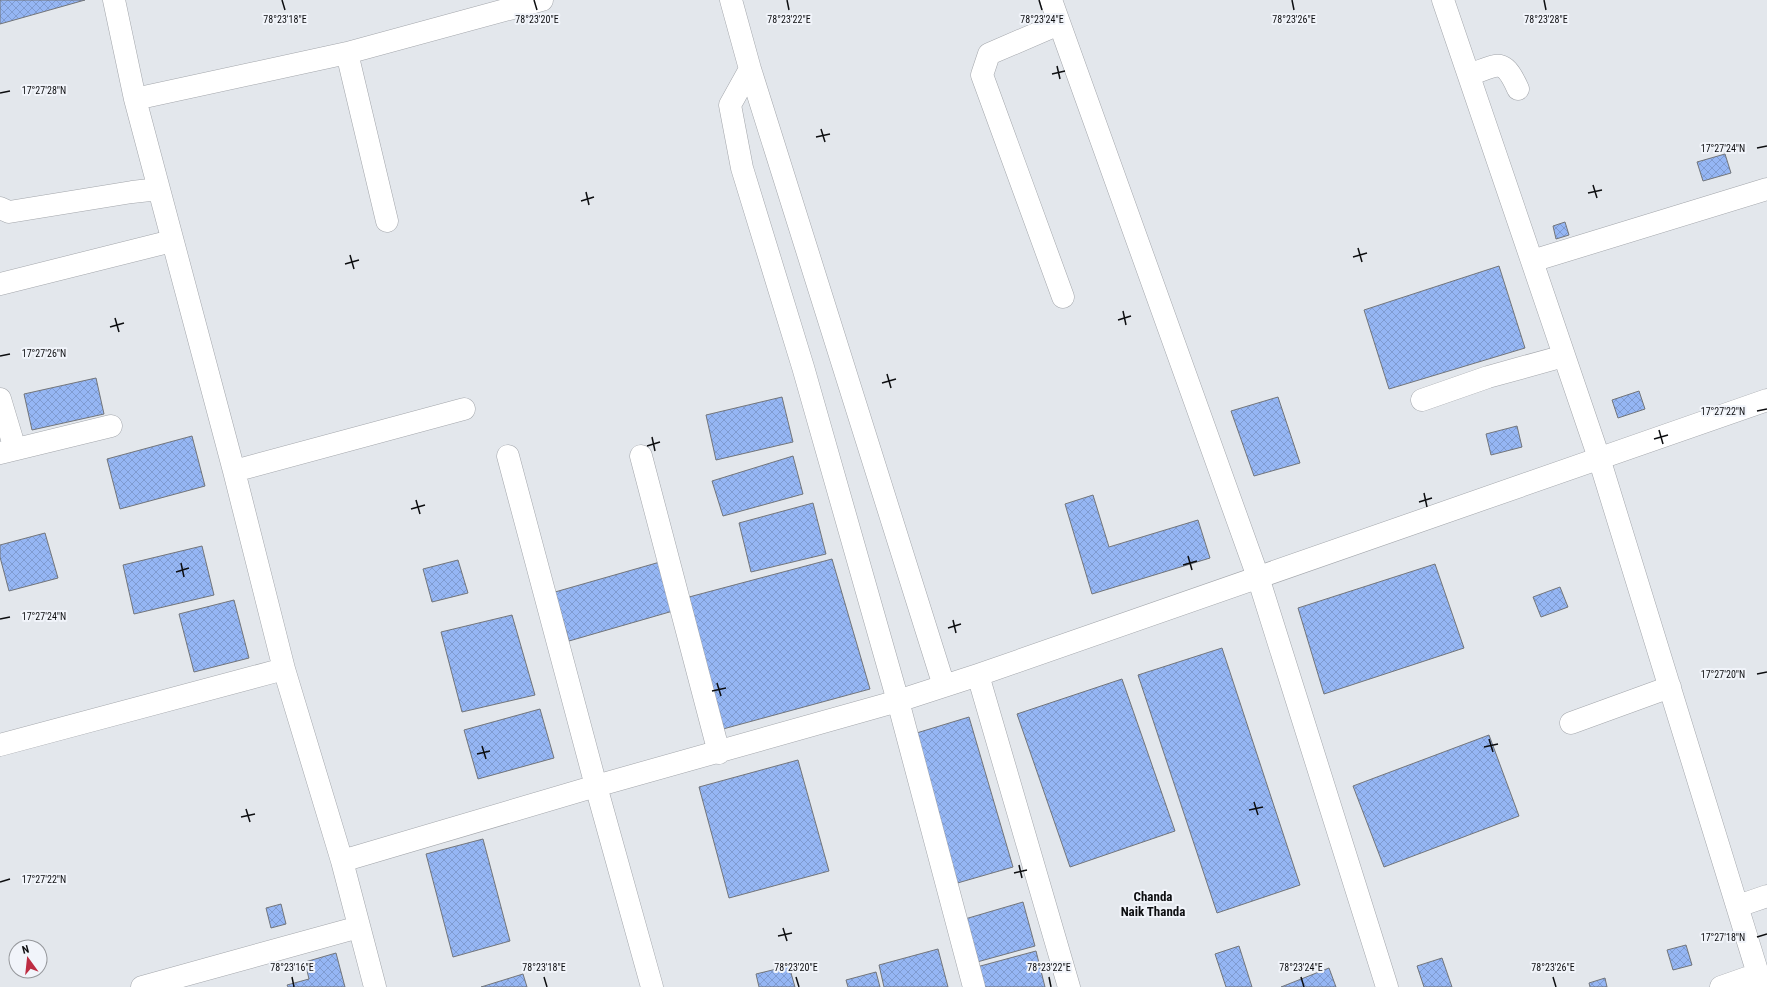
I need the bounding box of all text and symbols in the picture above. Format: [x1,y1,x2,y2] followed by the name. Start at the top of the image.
[263,14,307,25] text: 78°23'18"E
[515,14,559,25] text: 78°23'20"E
[767,14,811,25] text: 78°23'22"E
[1020,14,1064,25] text: 78°23'24"E
[1272,14,1316,25] text: 78°23'26"E
[1524,14,1568,25] text: 78°23'28"E
[22,85,66,96] text: 17°27'28"N
[1701,143,1745,154] text: 17°27'24"N
[22,348,66,359] text: 17°27'26"N
[1701,406,1745,417] text: 17°27'22"N
[22,611,66,622] text: 17°27'24"N
[1701,669,1745,680] text: 17°27'20"N
[22,874,66,885] text: 17°27'22"N
[1121,889,1185,919] district label: Chanda Naik Thanda
[1701,932,1745,943] text: 17°27'18"N
[8,939,48,979] north arrow
[21,943,31,957] text: N
[270,962,314,973] text: 78°23'16"E
[522,962,566,973] text: 78°23'18"E
[774,962,818,973] text: 78°23'20"E
[1027,962,1071,973] text: 78°23'22"E
[1279,962,1323,973] text: 78°23'24"E
[1531,962,1575,973] text: 78°23'26"E

